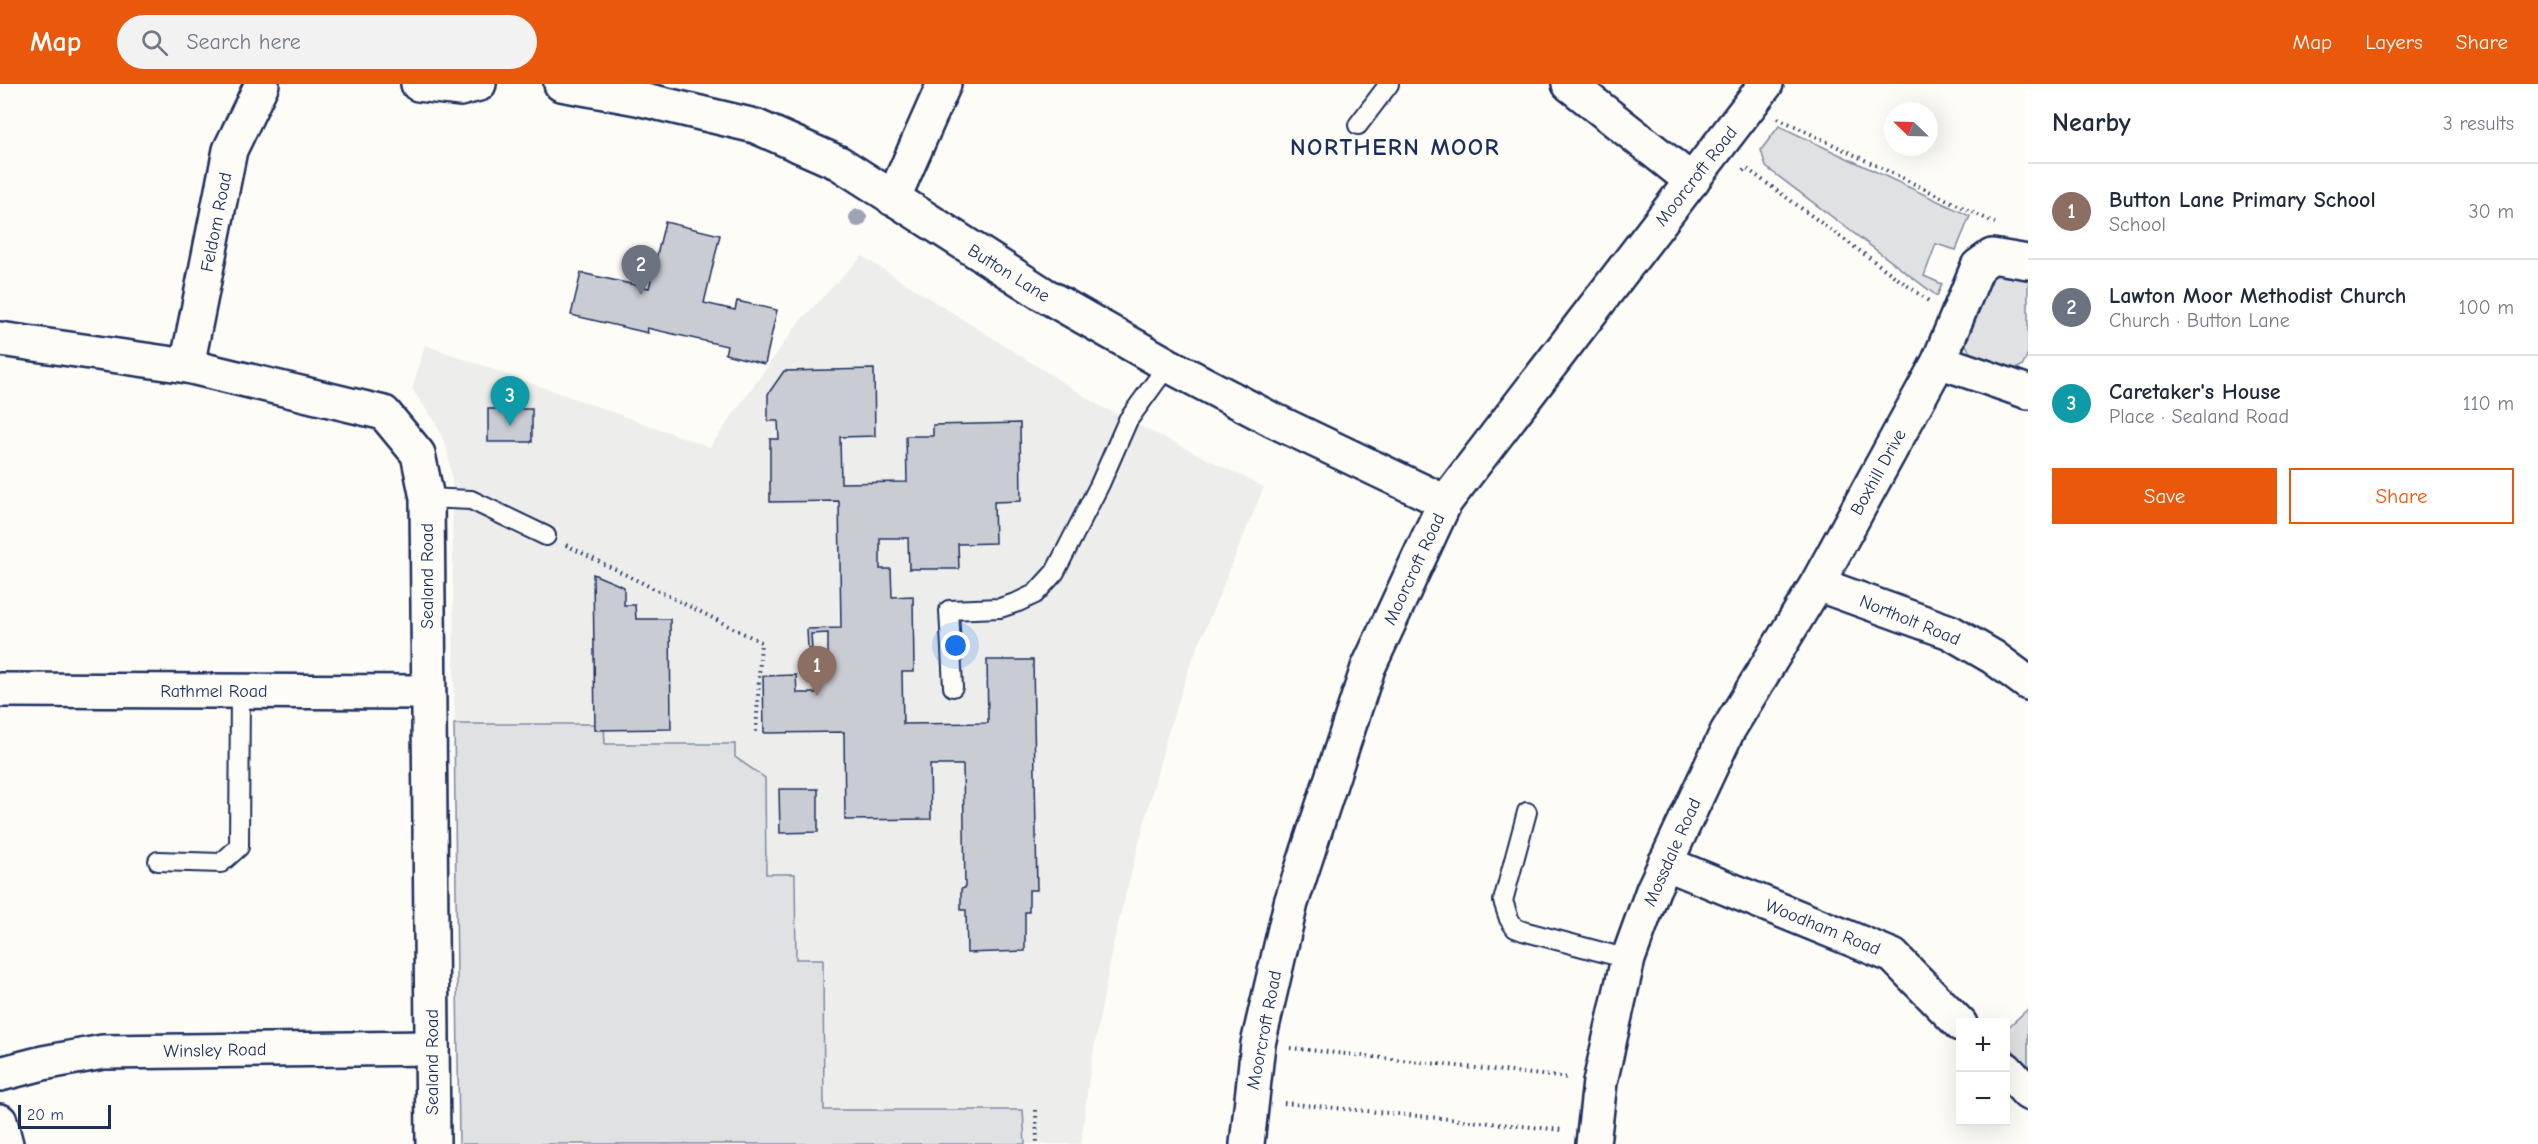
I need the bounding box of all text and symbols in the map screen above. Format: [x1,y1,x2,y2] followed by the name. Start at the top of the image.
[117,15,537,69] search box
[30,26,81,58] text: Map
[138,26,171,59] icon: search
[186,29,301,55] text: Search here
[2293,30,2332,54] text: Map
[2365,30,2423,54] text: Layers
[2456,30,2508,54] text: Share
[1884,102,1938,156] north arrow
[2052,108,2131,138] text: Nearby
[2443,112,2514,135] text: 3 results
[1651,122,1742,230] street label: Moorcroft Road
[1290,133,1500,161] district label: NORTHERN MOOR
[197,170,236,274] street label: Feldom Road
[2109,187,2376,213] text: Button Lane Primary School
[2068,200,2075,223] text: 1
[2468,200,2514,223] text: 30 m
[2109,213,2166,236] text: School
[964,240,1054,307] street label: Button Lane
[622,246,660,295] pin: 2
[2109,283,2407,309] text: Lawton Moor Methodist Church
[2067,296,2076,319] text: 2
[2459,296,2514,319] text: 100 m
[2109,309,2290,332] text: Church · Button Lane
[490,376,530,426] pin: 3
[2109,379,2281,405] text: Caretaker's House
[2067,392,2076,415] text: 3
[2463,392,2514,415] text: 110 m
[2109,405,2289,428] text: Place · Sealand Road
[1846,426,1911,519] street label: Boxhill Drive
[2052,468,2277,524] button: Save
[2289,468,2514,524] button: Share
[1379,510,1449,628] street label: Moorcroft Road
[417,523,438,629] street label: Sealand Road
[1856,591,1963,650] street label: Northolt Road
[941,631,970,660] your location
[798,646,836,696] pin: 1
[160,681,268,702] street label: Rathmel Road
[1639,795,1706,909] street label: Mossdale Road
[1762,895,1883,960] street label: Woodham Road
[1243,969,1286,1091] street label: Moorcroft Road
[422,1009,443,1115] street label: Sealand Road
[1956,1018,2010,1126] map controls
[1956,1018,2010,1072] button: +
[163,1039,267,1062] street label: Winsley Road
[1956,1072,2010,1126] button: −
[18,1102,111,1130] scale bar
[27,1106,64,1124] text: 20 m

